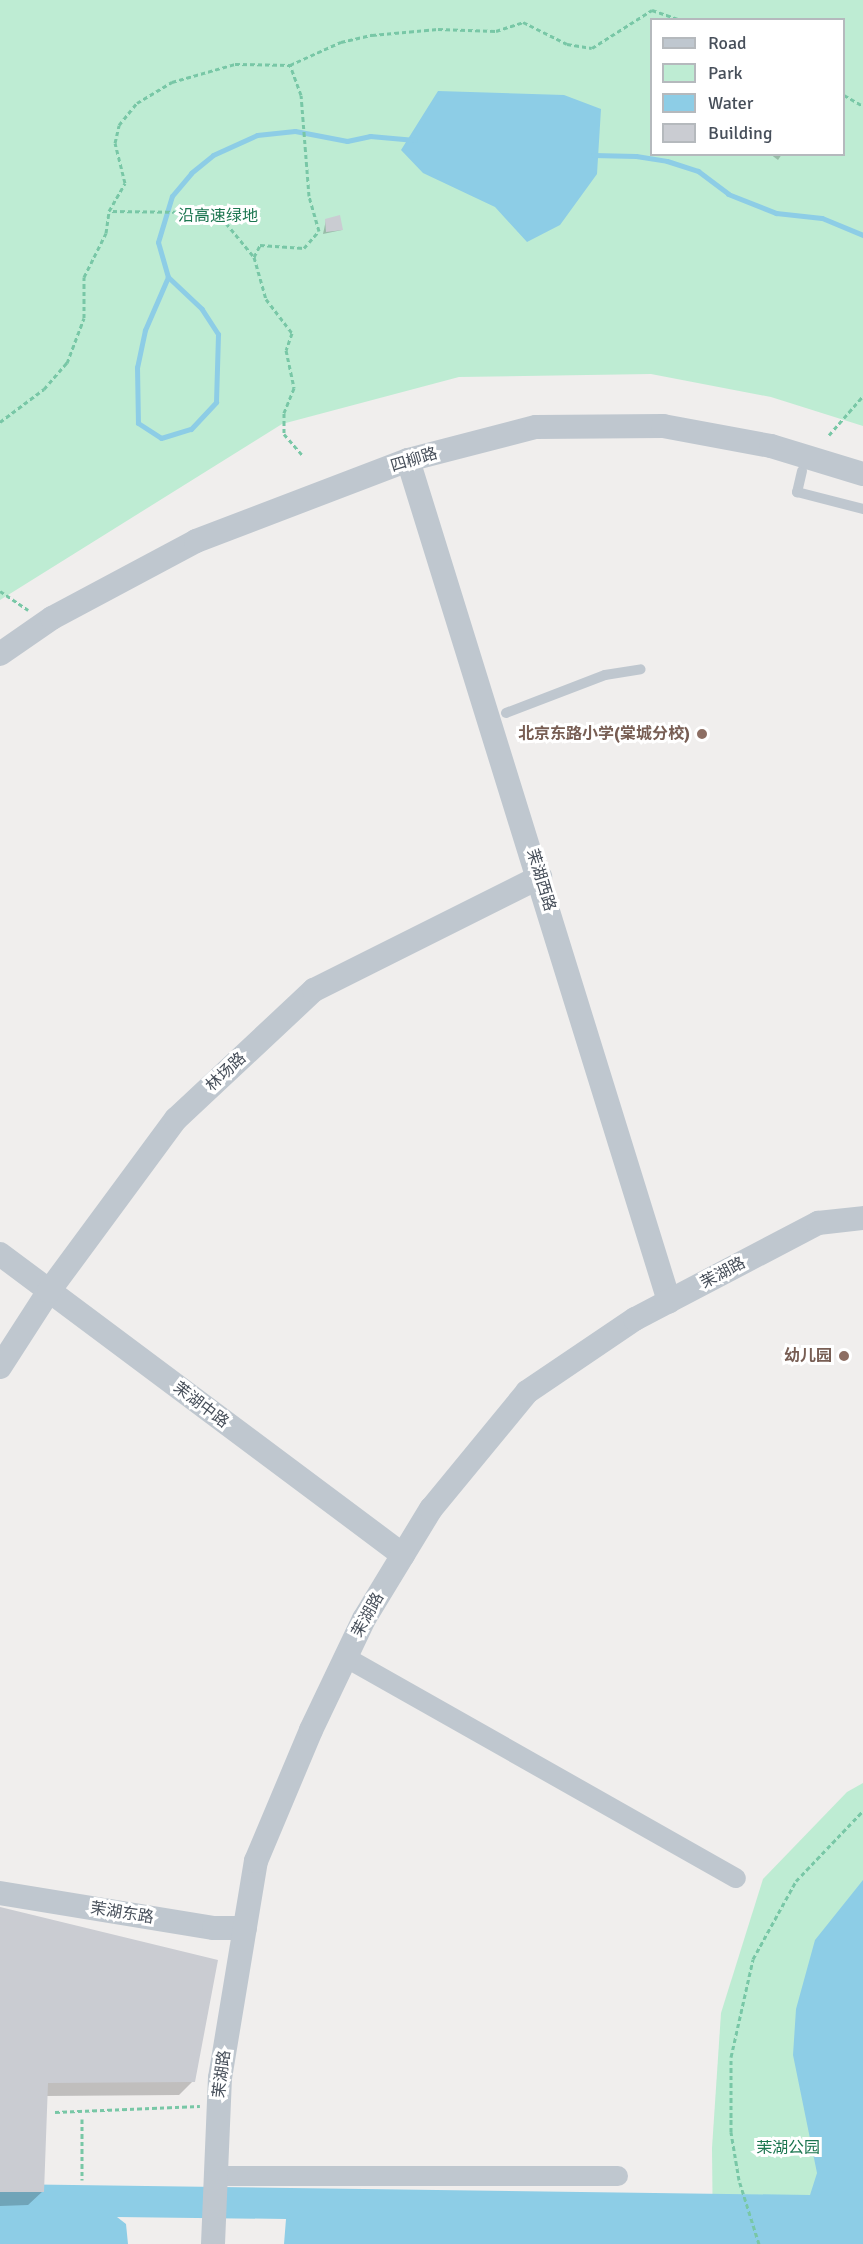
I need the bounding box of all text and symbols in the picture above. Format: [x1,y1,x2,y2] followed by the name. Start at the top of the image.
[650,18,845,156] legend
[708,32,747,54] text: Road
[708,62,743,84] text: Park
[708,92,753,114] text: Water
[708,122,772,144] text: Building
[178,206,258,226] park label: 沿高速绿地
[388,444,440,476] street label: 四柳路
[518,724,690,744] place label: 北京东路小学(棠城分校)
[695,727,709,741] marker: 北京东路小学(棠城分校)
[522,847,560,913] street label: 茉湖西路
[202,1049,250,1095] street label: 林场路
[697,1253,749,1293] street label: 茉湖路
[784,1346,832,1366] place label: 幼儿园
[837,1349,851,1363] marker: 幼儿园
[170,1378,232,1432] street label: 茉湖中路
[348,1589,388,1641] street label: 茉湖路
[89,1899,155,1927] street label: 茉湖东路
[210,2049,234,2099] street label: 茉湖路
[756,2138,820,2158] park label: 茉湖公园

